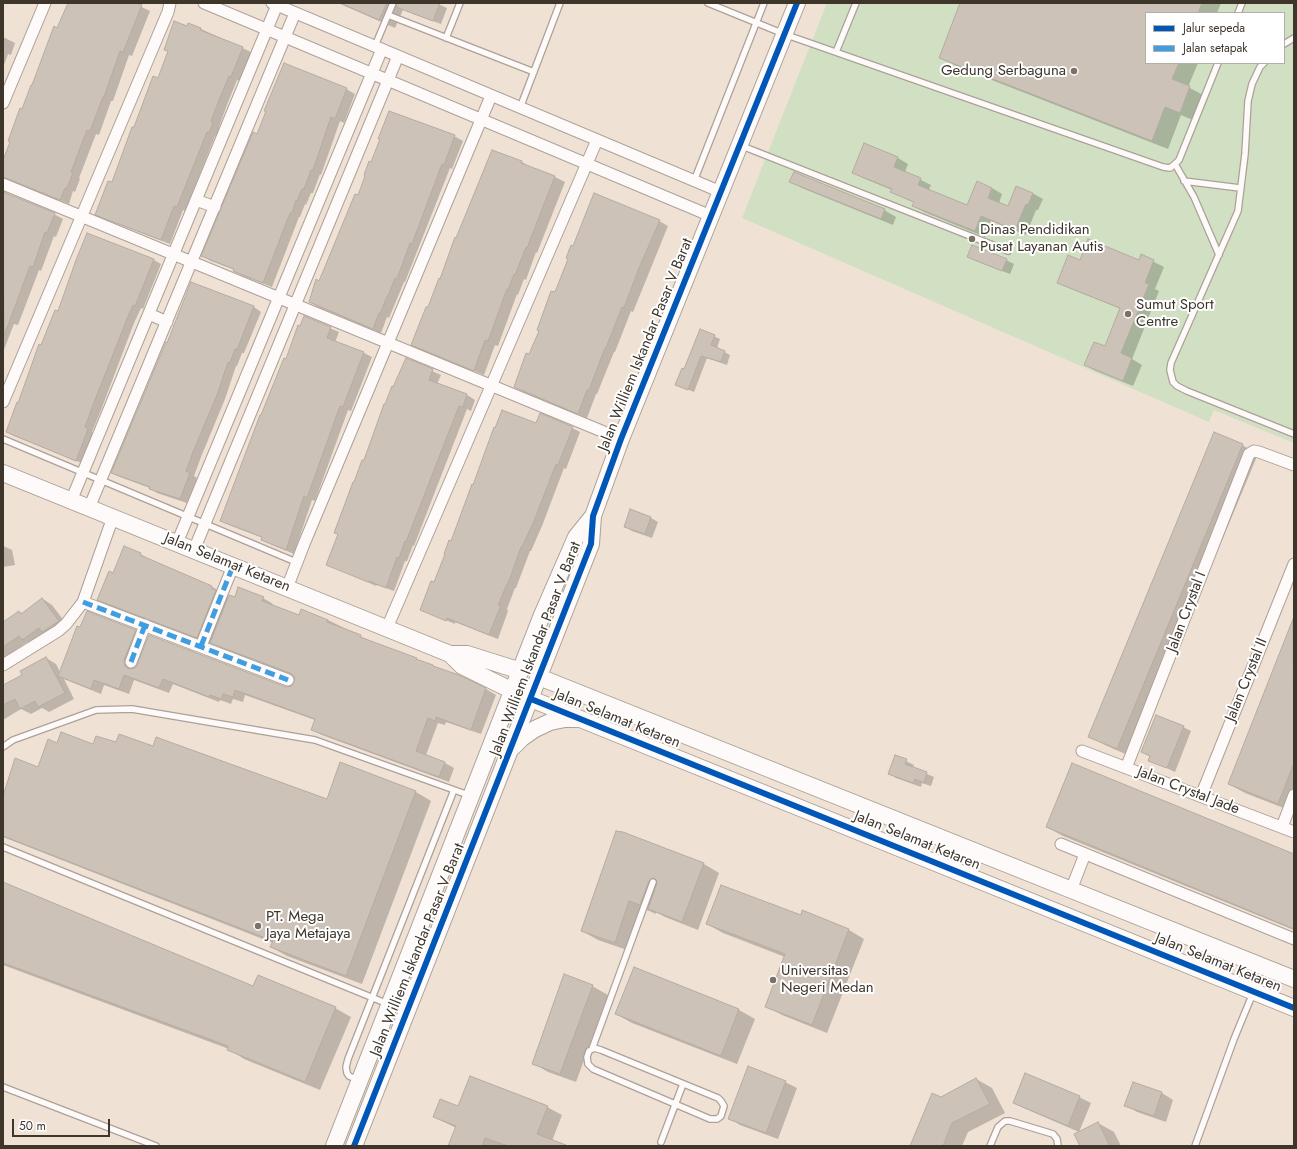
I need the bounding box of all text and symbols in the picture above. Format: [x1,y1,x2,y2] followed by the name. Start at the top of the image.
[1145,12,1285,64] legend
[1183,19,1245,37] text: Jalur sepeda
[1183,39,1248,57] text: Jalan setapak
[941,62,1066,80] place label: Gedung Serbaguna
[1069,66,1079,76] marker: Gedung Serbaguna
[980,221,1103,256] place label: Dinas Pendidikan Pusat Layanan Autis
[967,234,977,244] marker: Dinas Pendidikan Pusat Layanan Autis
[595,236,697,454] street label: Jalan Williem Iskandar Pasar V Barat
[1136,296,1213,331] place label: Sumut Sport Centre
[1123,309,1133,319] marker: Sumut Sport Centre
[161,529,293,597] street label: Jalan Selamat Ketaren
[487,539,585,759] street label: Jalan Williem Iskandar Pasar V Barat
[1163,569,1211,655] street label: Jalan Crystal I
[1222,636,1272,724] street label: Jalan Crystal II
[551,685,683,753] street label: Jalan Selamat Ketaren
[1134,763,1242,819] street label: Jalan Crystal Jade
[851,807,983,875] street label: Jalan Selamat Ketaren
[367,841,469,1059] street label: Jalan Williem Iskandar Pasar V Barat
[266,908,350,943] place label: PT. Mega Jaya Metajaya
[253,921,263,931] marker: PT. Mega Jaya Metajaya
[1152,929,1284,997] street label: Jalan Selamat Ketaren
[781,962,874,997] place label: Universitas Negeri Medan
[768,975,778,985] marker: Universitas Negeri Medan
[14,1111,112,1137] scale bar
[19,1117,46,1135] text: 50 m

